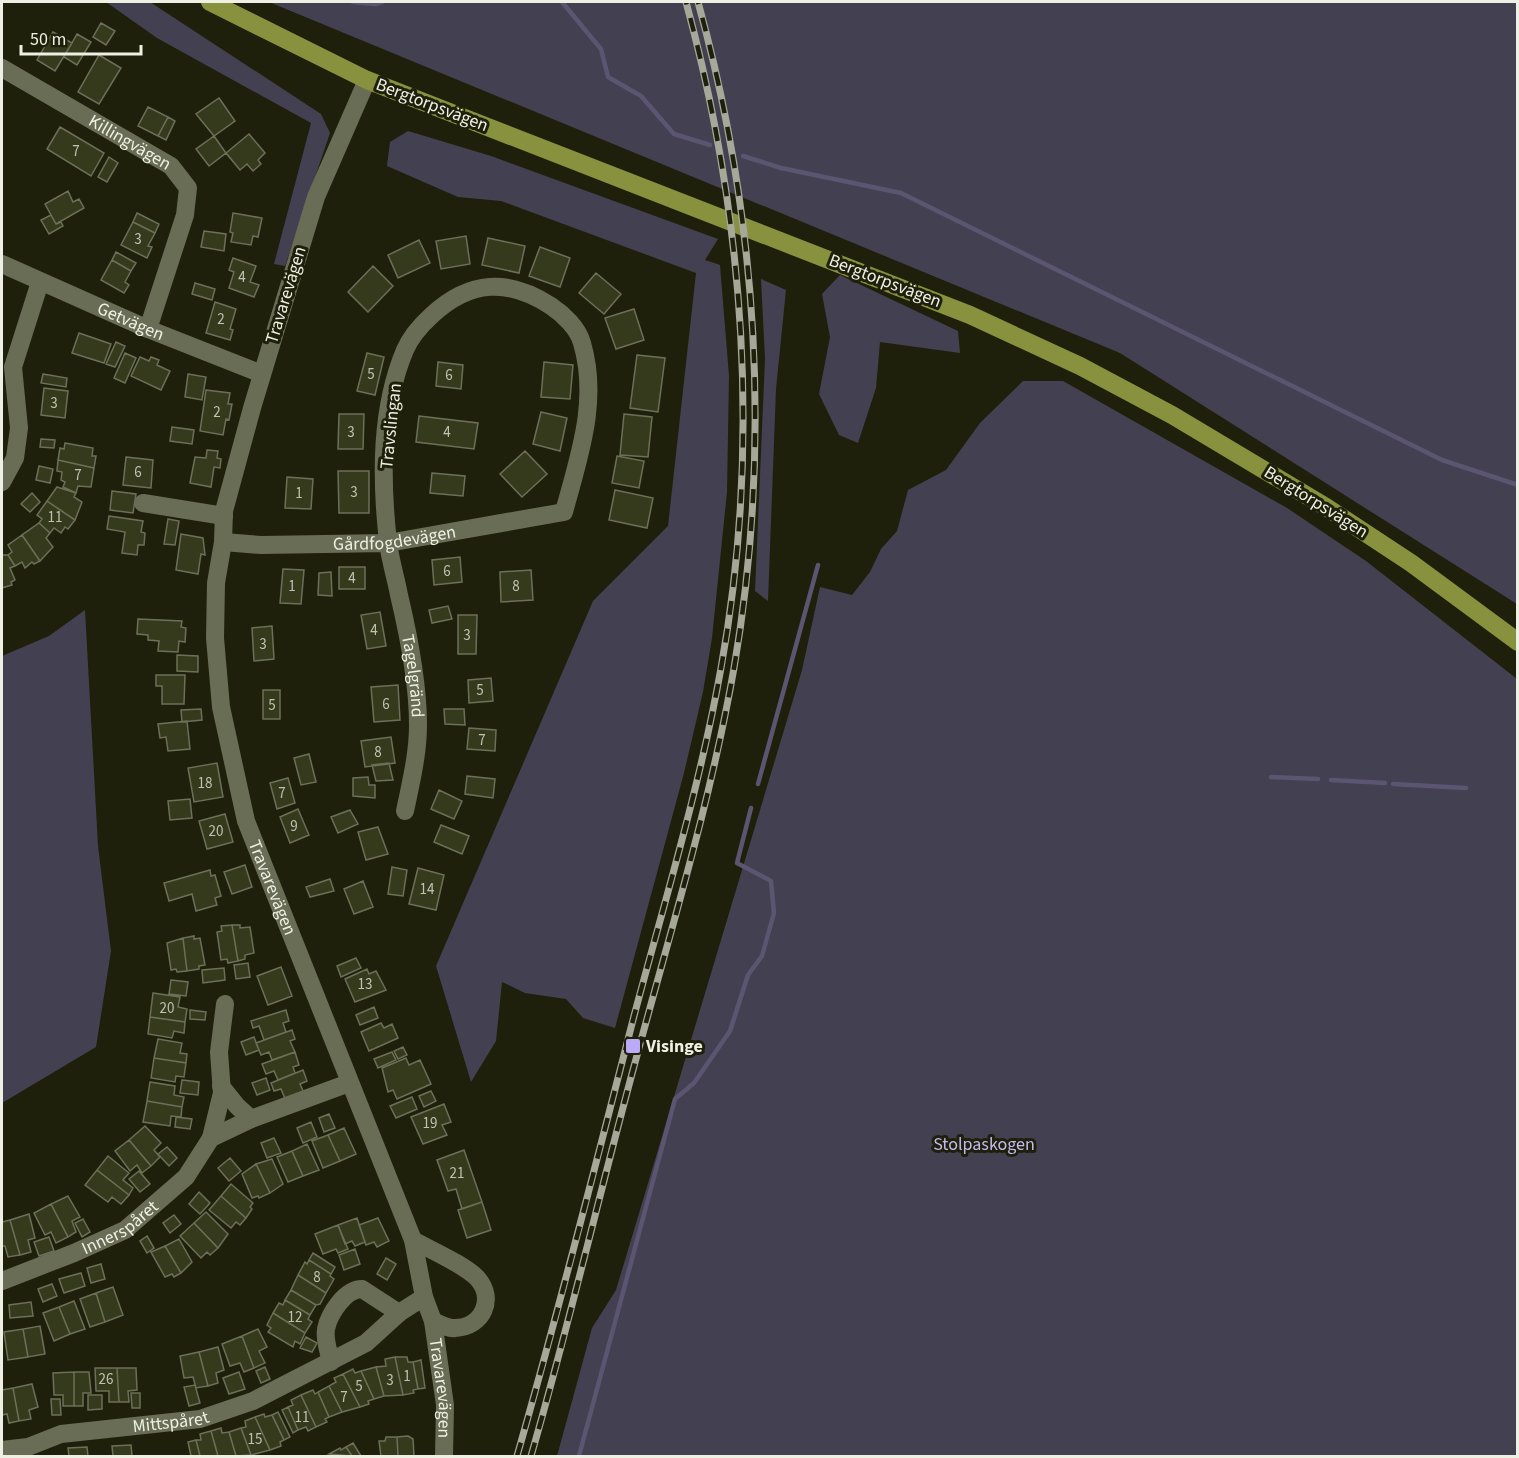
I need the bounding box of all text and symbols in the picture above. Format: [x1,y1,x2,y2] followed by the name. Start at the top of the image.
[21,18,141,56] scale bar
[30,27,66,52] text: 50 m
[372,72,492,138] street label: Bergtorpsvägen
[84,108,176,176] street label: Killingvägen
[72,141,80,162] house number: 7
[134,229,142,250] house number: 3
[259,243,313,347] street label: Travarevägen
[825,248,945,314] street label: Bergtorpsvägen
[238,267,246,288] house number: 4
[93,296,168,347] street label: Getvägen
[217,309,225,330] house number: 2
[367,364,375,385] house number: 5
[445,365,453,386] house number: 6
[374,382,408,470] street label: Travslingan
[50,393,58,414] house number: 3
[213,402,221,423] house number: 2
[347,422,355,443] house number: 3
[443,422,451,443] house number: 4
[1259,460,1373,544] street label: Bergtorpsvägen
[134,462,142,483] house number: 6
[74,465,82,486] house number: 7
[350,482,358,503] house number: 3
[295,483,303,504] house number: 1
[48,507,62,528] house number: 11
[333,519,458,556] street label: Gårdfogdevägen
[443,561,451,582] house number: 6
[348,568,356,589] house number: 4
[288,576,296,597] house number: 1
[512,576,520,597] house number: 8
[370,620,378,641] house number: 4
[463,625,471,646] house number: 3
[395,632,430,718] street label: Tagelgränd
[259,634,267,655] house number: 3
[476,680,484,701] house number: 5
[382,694,390,715] house number: 6
[268,695,276,716] house number: 5
[478,730,486,751] house number: 7
[374,742,382,763] house number: 8
[198,773,212,794] house number: 18
[278,783,286,804] house number: 7
[290,816,298,837] house number: 9
[209,821,223,842] house number: 20
[242,836,303,939] street label: Travarevägen
[420,879,435,900] house number: 14
[358,974,372,995] house number: 13
[160,998,174,1019] house number: 20
[645,1034,703,1059] place label: Visinge
[624,1037,642,1055] marker: Visinge
[423,1113,437,1134] house number: 19
[933,1132,1035,1157] park label: Stolpaskogen
[450,1163,464,1184] house number: 21
[77,1194,164,1261] street label: Innerspåret
[313,1267,321,1288] house number: 8
[288,1307,302,1328] house number: 12
[423,1337,458,1439] street label: Travarevägen
[403,1366,411,1387] house number: 1
[99,1369,113,1390] house number: 26
[386,1370,394,1391] house number: 3
[355,1376,363,1397] house number: 5
[340,1387,348,1408] house number: 7
[131,1404,212,1439] street label: Mittspåret
[295,1407,309,1428] house number: 11
[248,1429,262,1450] house number: 15

